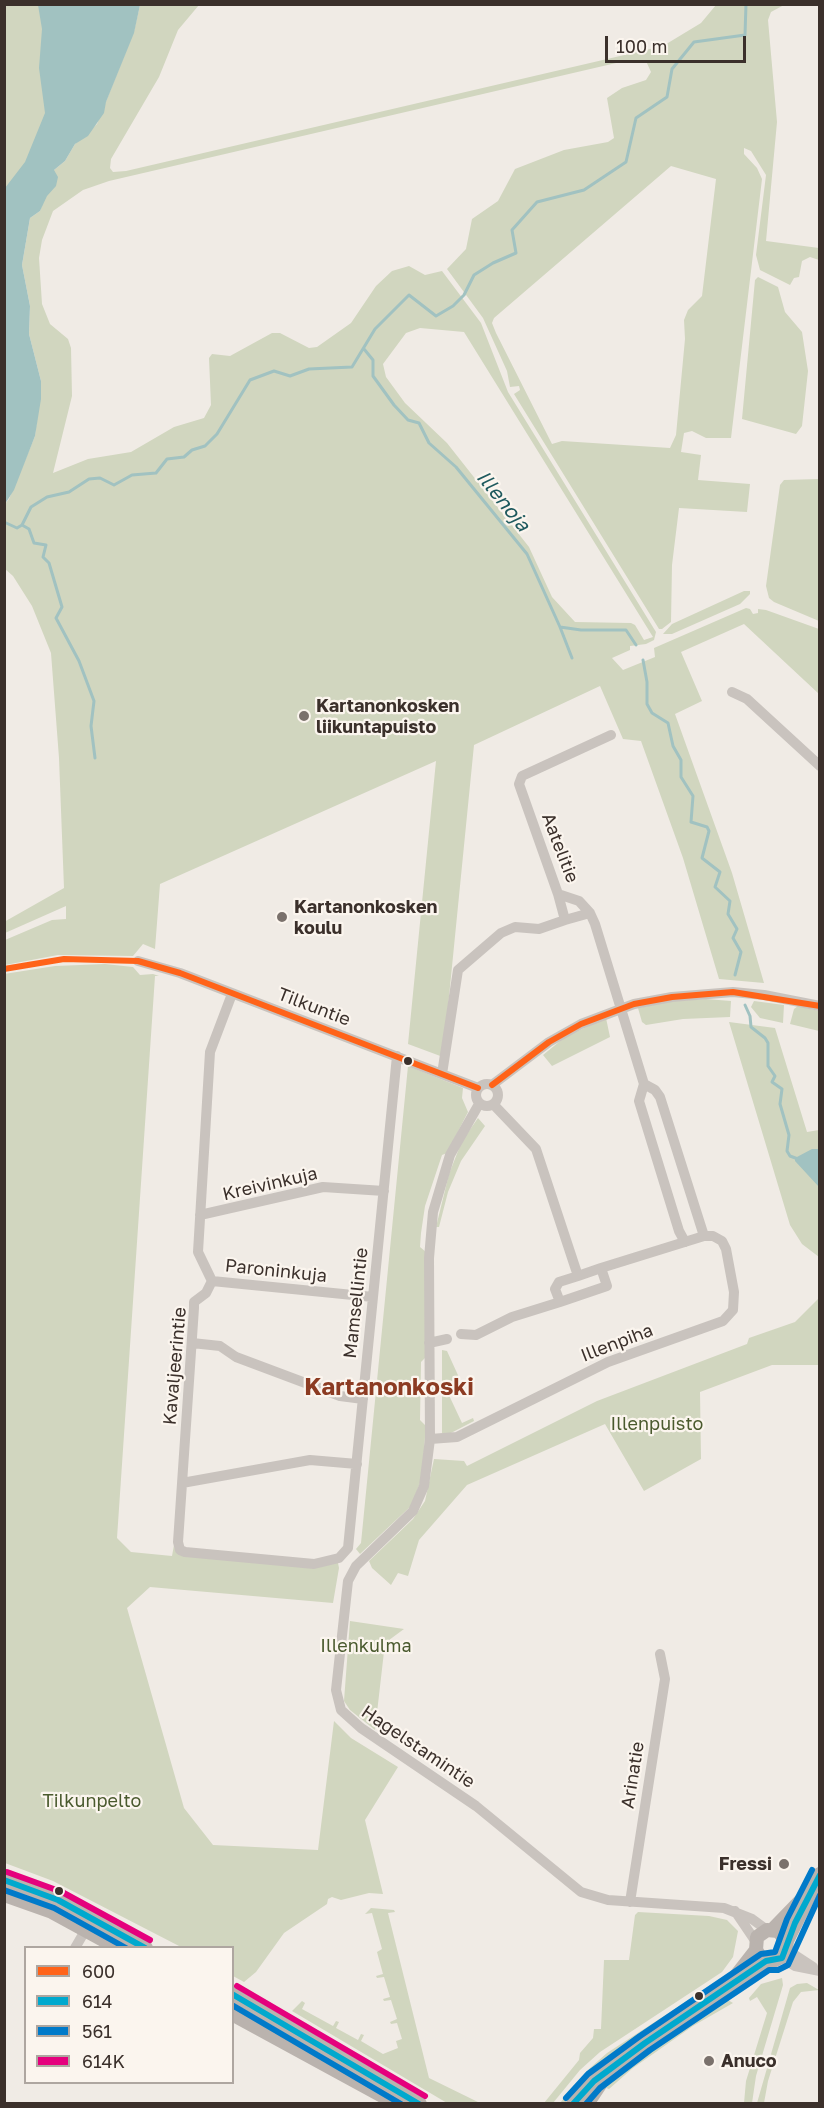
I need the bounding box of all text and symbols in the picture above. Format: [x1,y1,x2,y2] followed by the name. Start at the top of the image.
[608,24,749,62] scale bar
[616,35,667,57] text: 100 m
[471,466,535,536] water label: Illenoja
[316,695,459,738] place label: Kartanonkosken liikuntapuisto
[297,709,311,723] marker: Kartanonkosken liikuntapuisto
[537,810,583,886] street label: Aatelitie
[294,896,437,938] place label: Kartanonkosken koulu
[275,910,289,924] marker: Kartanonkosken koulu
[275,983,353,1031] street label: Tilkuntie
[402,1055,414,1067] unlabelled marker
[221,1163,319,1205] street label: Kreivinkuja
[339,1247,373,1359] street label: Mamsellintie
[224,1255,328,1287] street label: Paroninkuja
[159,1306,191,1426] street label: Kavaljeerintie
[578,1319,656,1367] street label: Illenpiha
[304,1373,474,1401] district label: Kartanonkoski
[611,1413,703,1435] park label: Illenpuisto
[320,1635,412,1657] park label: Illenkulma
[357,1701,479,1793] street label: Hagelstamintie
[617,1740,649,1810] street label: Arinatie
[43,1790,141,1812] park label: Tilkunpelto
[719,1853,772,1875] place label: Fressi
[777,1857,791,1871] marker: Fressi
[53,1885,65,1897] unlabelled marker
[24,1946,234,2084] legend
[82,1960,115,1982] text: 600
[82,1990,113,2012] text: 614
[693,1990,705,2002] unlabelled marker
[82,2020,112,2042] text: 561
[82,2050,125,2072] text: 614K
[721,2050,777,2072] place label: Anuco
[702,2054,716,2068] marker: Anuco

